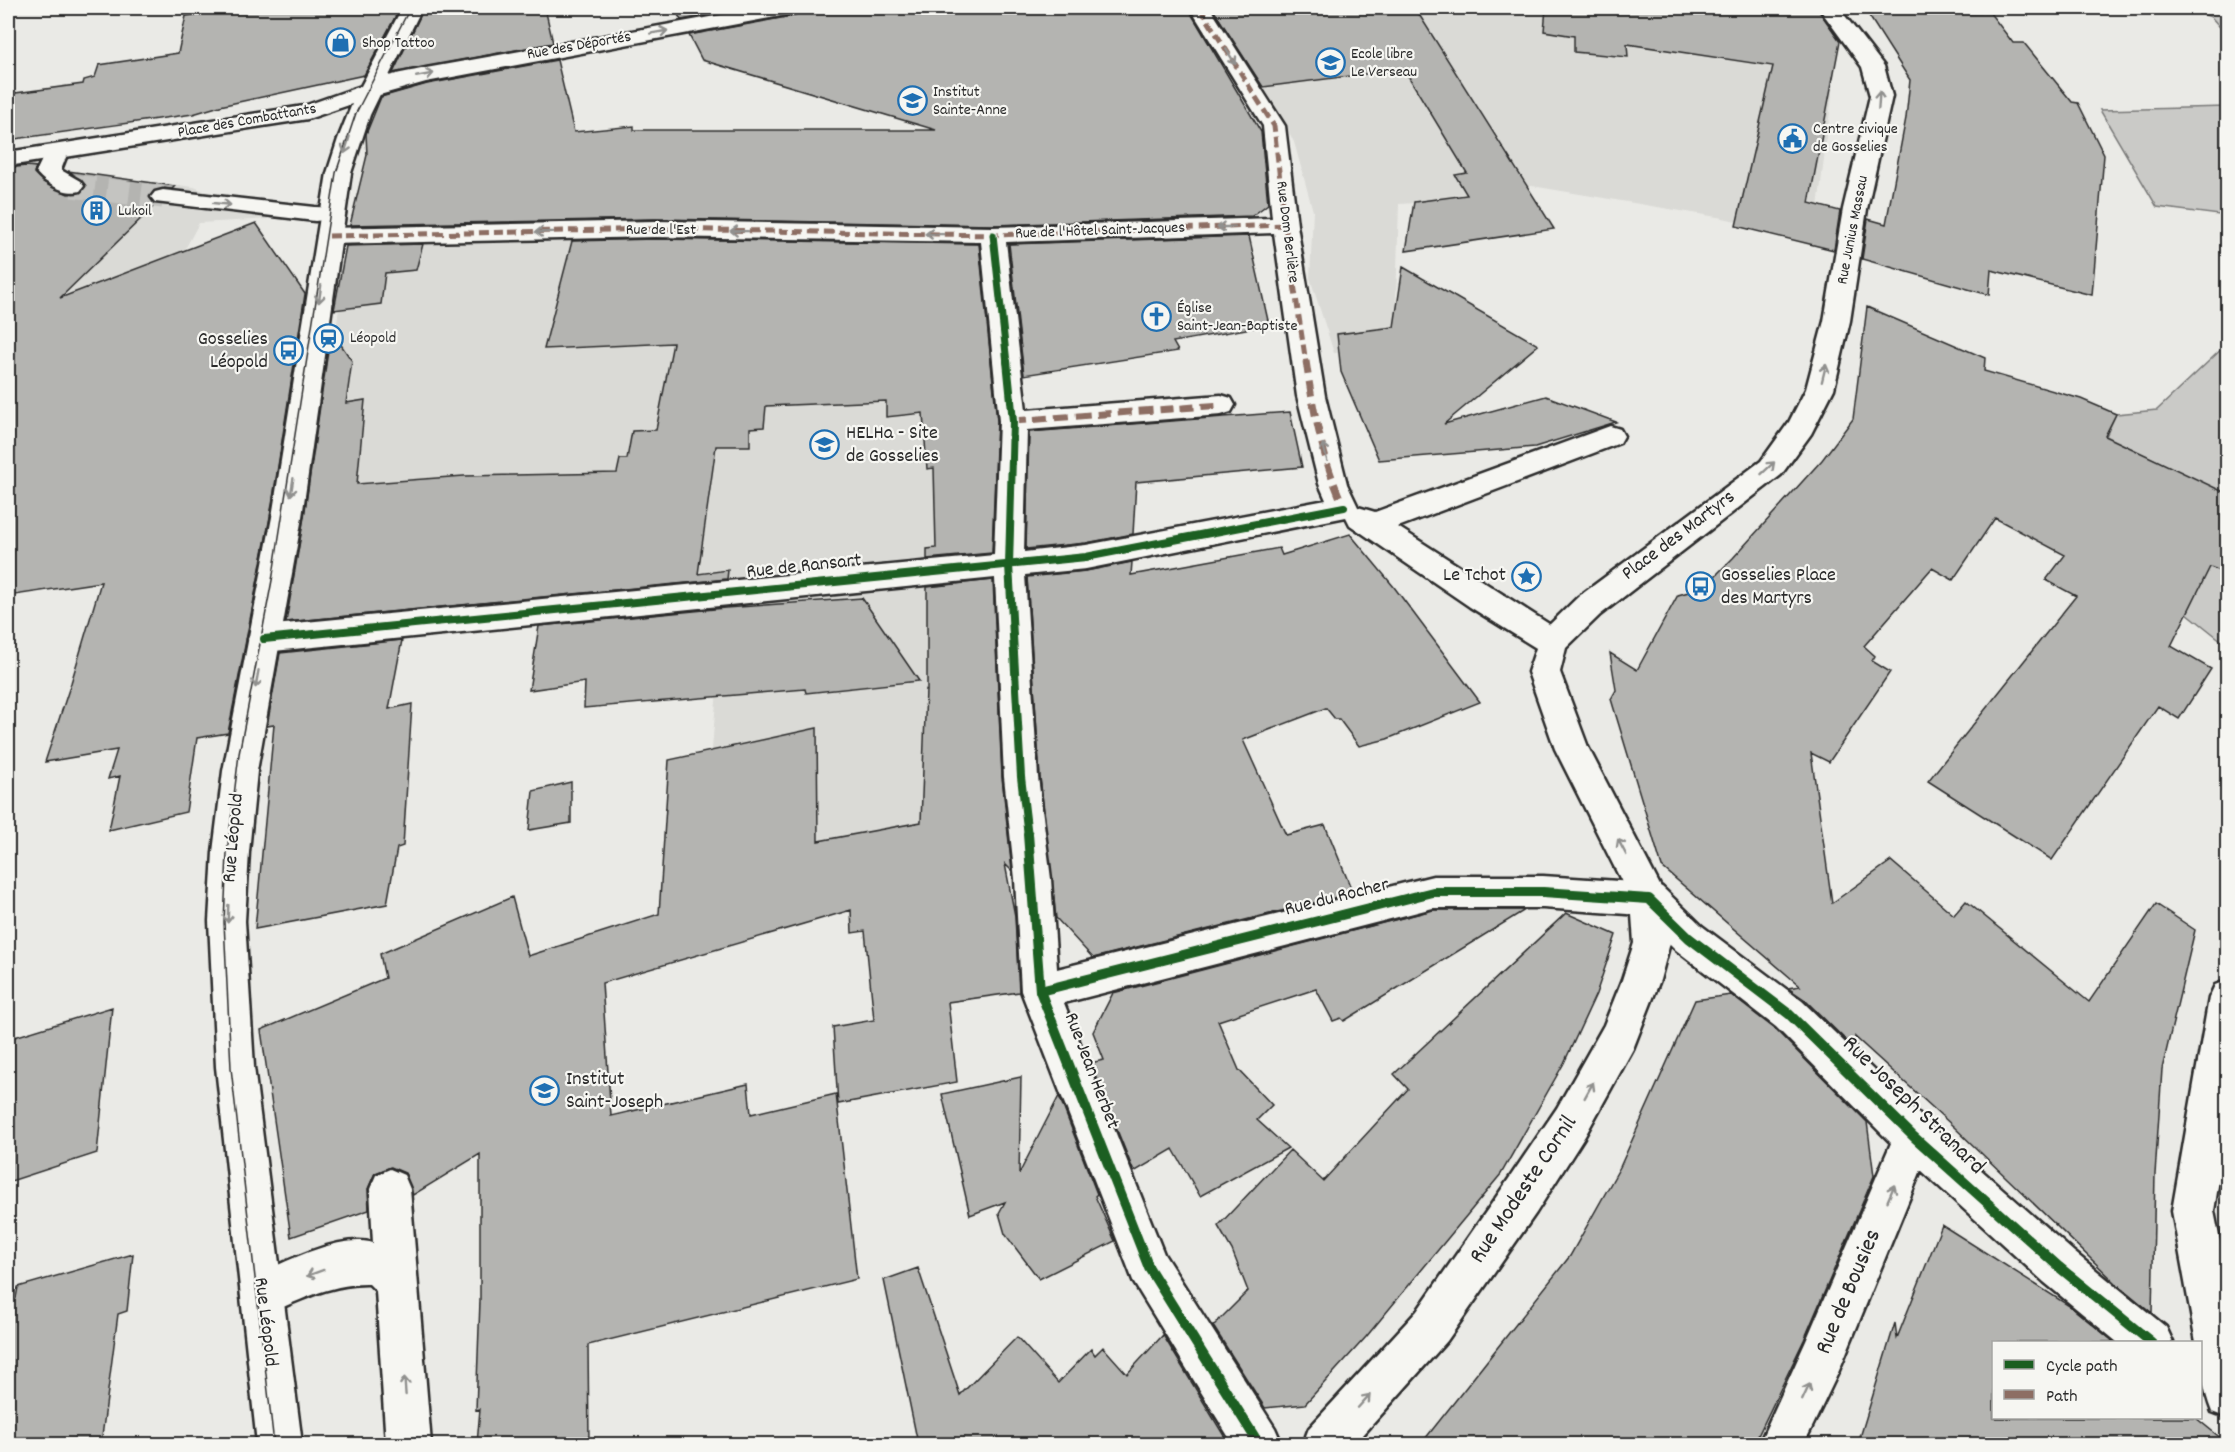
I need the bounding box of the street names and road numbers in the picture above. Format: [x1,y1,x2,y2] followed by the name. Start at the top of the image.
[525,25,633,66] street label: Rue des Déportés
[176,97,318,145] street label: Place des Combattants
[1831,173,1875,286] street label: Rue Junius Massau
[1269,180,1305,284] street label: Rue Dom Berlière
[1015,217,1186,245] street label: Rue de l'Hôtel Saint-Jacques
[626,219,696,242] street label: Rue de l'Est
[1616,484,1742,588] street label: Place des Martyrs
[745,547,863,587] street label: Rue de Ransart
[216,792,252,884] street label: Rue Léopold
[1282,871,1393,924] street label: Rue du Rocher
[1056,1009,1126,1133] street label: Rue Jean Herbet
[1834,1029,1992,1183] street label: Rue Joseph Stranard
[1462,1109,1586,1271] street label: Rue Modeste Cornil
[1807,1224,1891,1360] street label: Rue de Bousies
[246,1276,284,1368] street label: Rue Léopold

